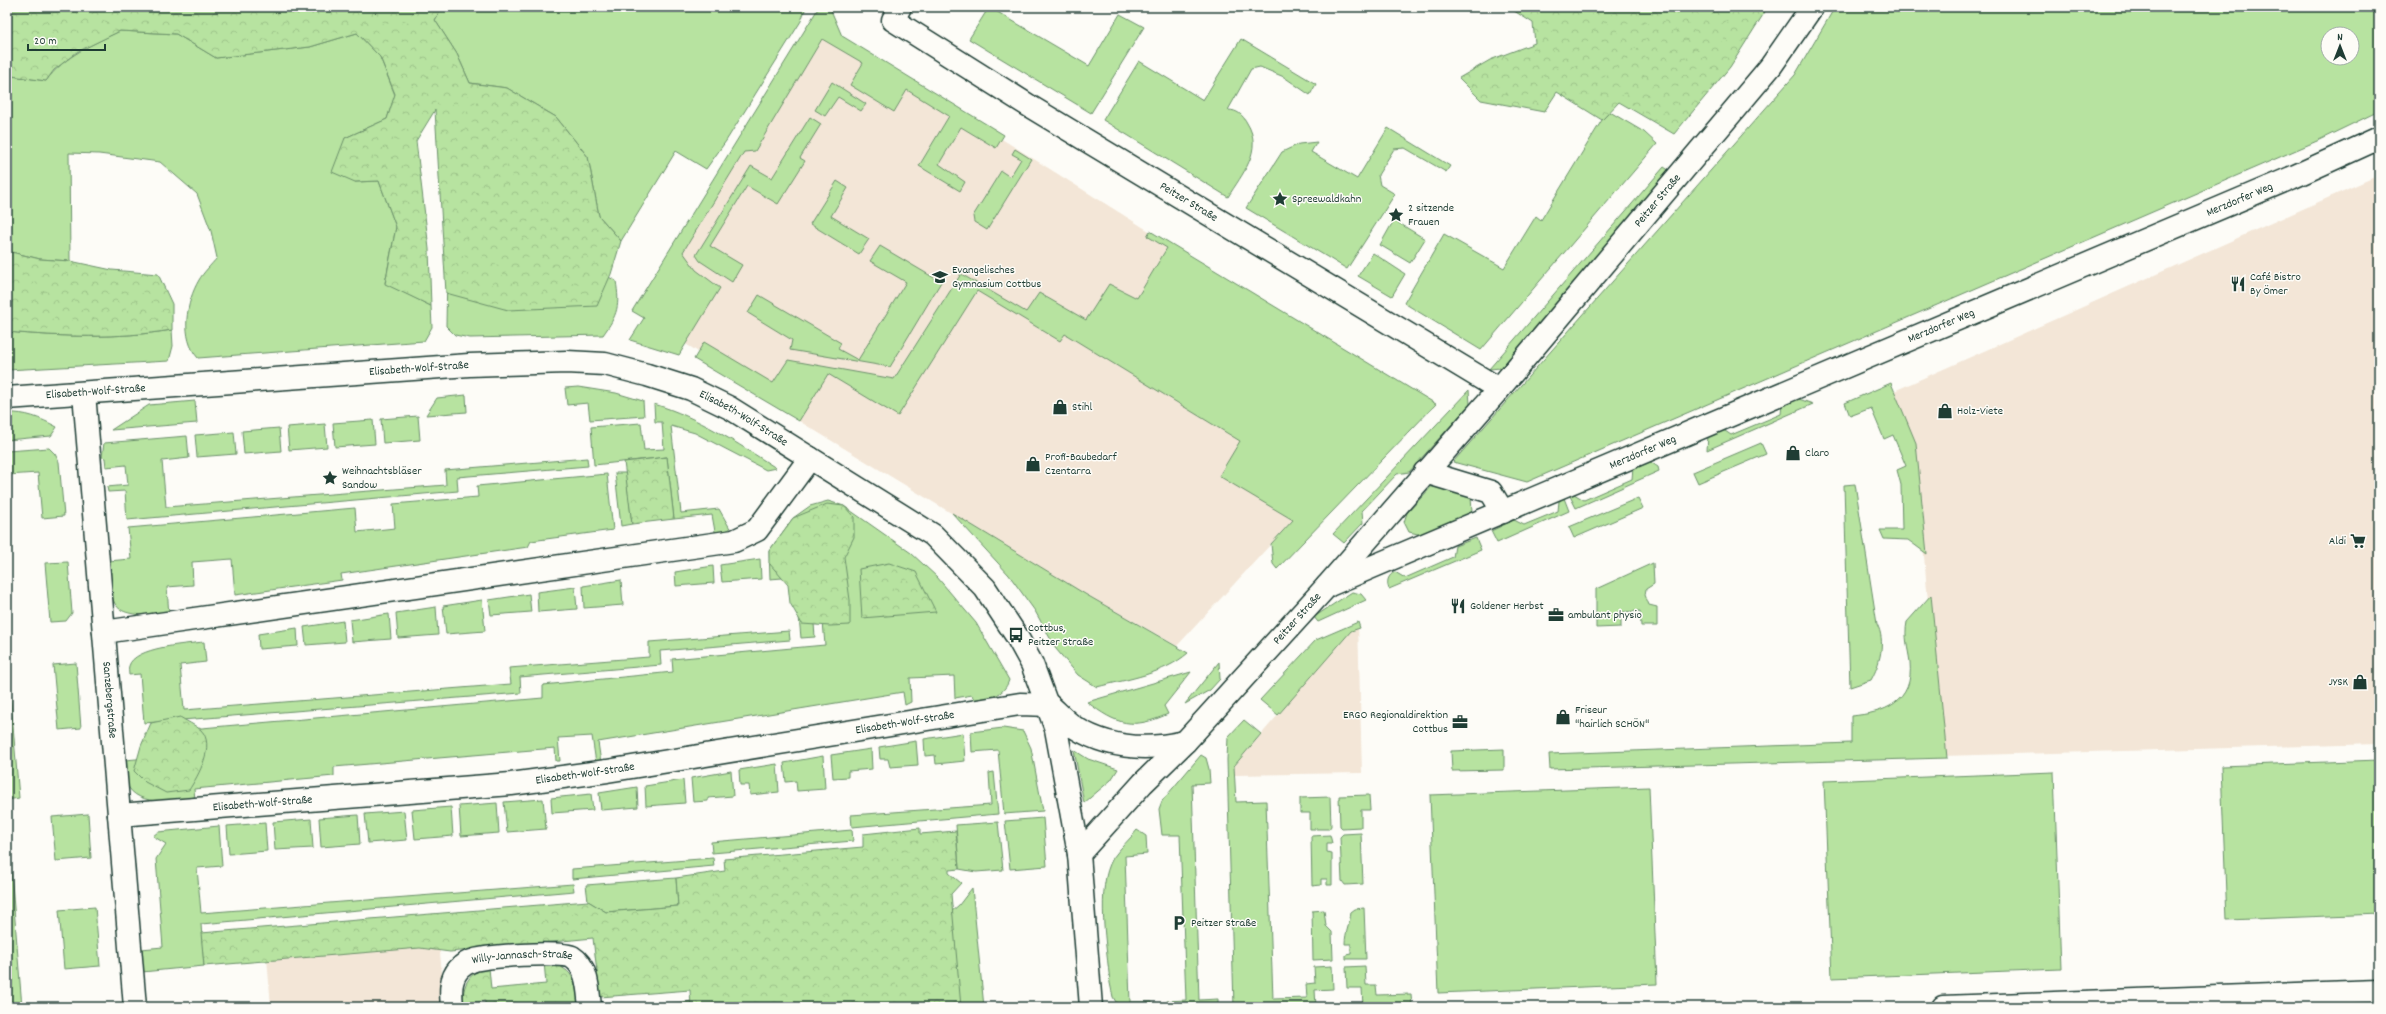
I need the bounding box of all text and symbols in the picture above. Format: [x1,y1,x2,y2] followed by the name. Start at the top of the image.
[28,26,105,52] scale bar
[2320,26,2360,66] north arrow
[2337,30,2343,46] text: N
[34,33,57,50] text: 20 m
[1630,170,1685,231] street label: Peitzer Straße
[1156,178,1221,226] street label: Peitzer Straße
[2204,178,2276,221] street label: Merzdorfer Weg
[1271,190,1289,208] place icon: Spreewaldkahn
[1292,191,1362,208] place label: Spreewaldkahn
[1408,200,1454,231] place label: 2 sitzende Frauen
[1387,206,1405,224] place icon: 2 sitzende Frauen
[952,262,1041,293] place label: Evangelisches Gymnasium Cottbus
[931,268,949,286] school or university icon: Evangelisches Gymnasium Cottbus
[2250,269,2301,300] place label: Café Bistro By Ömer
[2229,275,2247,293] restaurant icon: Café Bistro By Ömer
[1905,304,1977,348] street label: Merzdorfer Weg
[368,357,469,381] street label: Elisabeth-Wolf-Straße
[45,380,146,404] street label: Elisabeth-Wolf-Straße
[696,386,791,451] street label: Elisabeth-Wolf-Straße
[1051,398,1069,416] shop icon: Stihl
[1072,399,1092,416] place label: Stihl
[1936,402,1954,420] shop icon: Holz-Viete
[1957,403,2003,420] place label: Holz-Viete
[1607,431,1679,474] street label: Merzdorfer Weg
[1784,444,1802,462] shop icon: Claro
[1805,445,1829,462] place label: Claro
[1045,449,1118,480] place label: Profi-Baubedarf Czentarra
[1024,455,1042,473] shop icon: Profi-Baubedarf Czentarra
[342,463,422,494] place label: Weihnachtsbläser Sandow
[321,469,339,487] place icon: Weihnachtsbläser Sandow
[2349,532,2367,550] supermarket icon: Aldi
[2329,533,2346,550] place label: Aldi
[1269,589,1325,649] street label: Peitzer Straße
[1449,597,1467,615] restaurant icon: Goldener Herbst
[1470,598,1544,615] place label: Goldener Herbst
[1547,606,1565,624] office icon: ambulant physio
[1568,607,1642,624] place label: ambulant physio
[1028,620,1093,651] place label: Cottbus, Peitzer Straße
[1007,626,1025,644] bus stop icon: Cottbus, Peitzer Straße
[98,661,121,739] street label: Sanzebergstraße
[2351,673,2369,691] shop icon: JYSK
[2328,674,2348,691] place label: JYSK
[1575,702,1649,733] place label: Friseur "hairlich SCHÖN"
[854,706,956,739] street label: Elisabeth-Wolf-Straße
[1343,707,1448,738] place label: ERGO Regionaldirektion Cottbus
[1554,708,1572,726] shop icon: Friseur "hairlich SCHÖN"
[1451,713,1469,731] office icon: ERGO Regionaldirektion Cottbus
[534,758,636,789] street label: Elisabeth-Wolf-Straße
[212,791,313,816] street label: Elisabeth-Wolf-Straße
[1170,914,1188,932] parking icon: Peitzer Straße
[1191,915,1256,932] place label: Peitzer Straße
[470,946,575,969] street label: Willy-Jannasch-Straße

